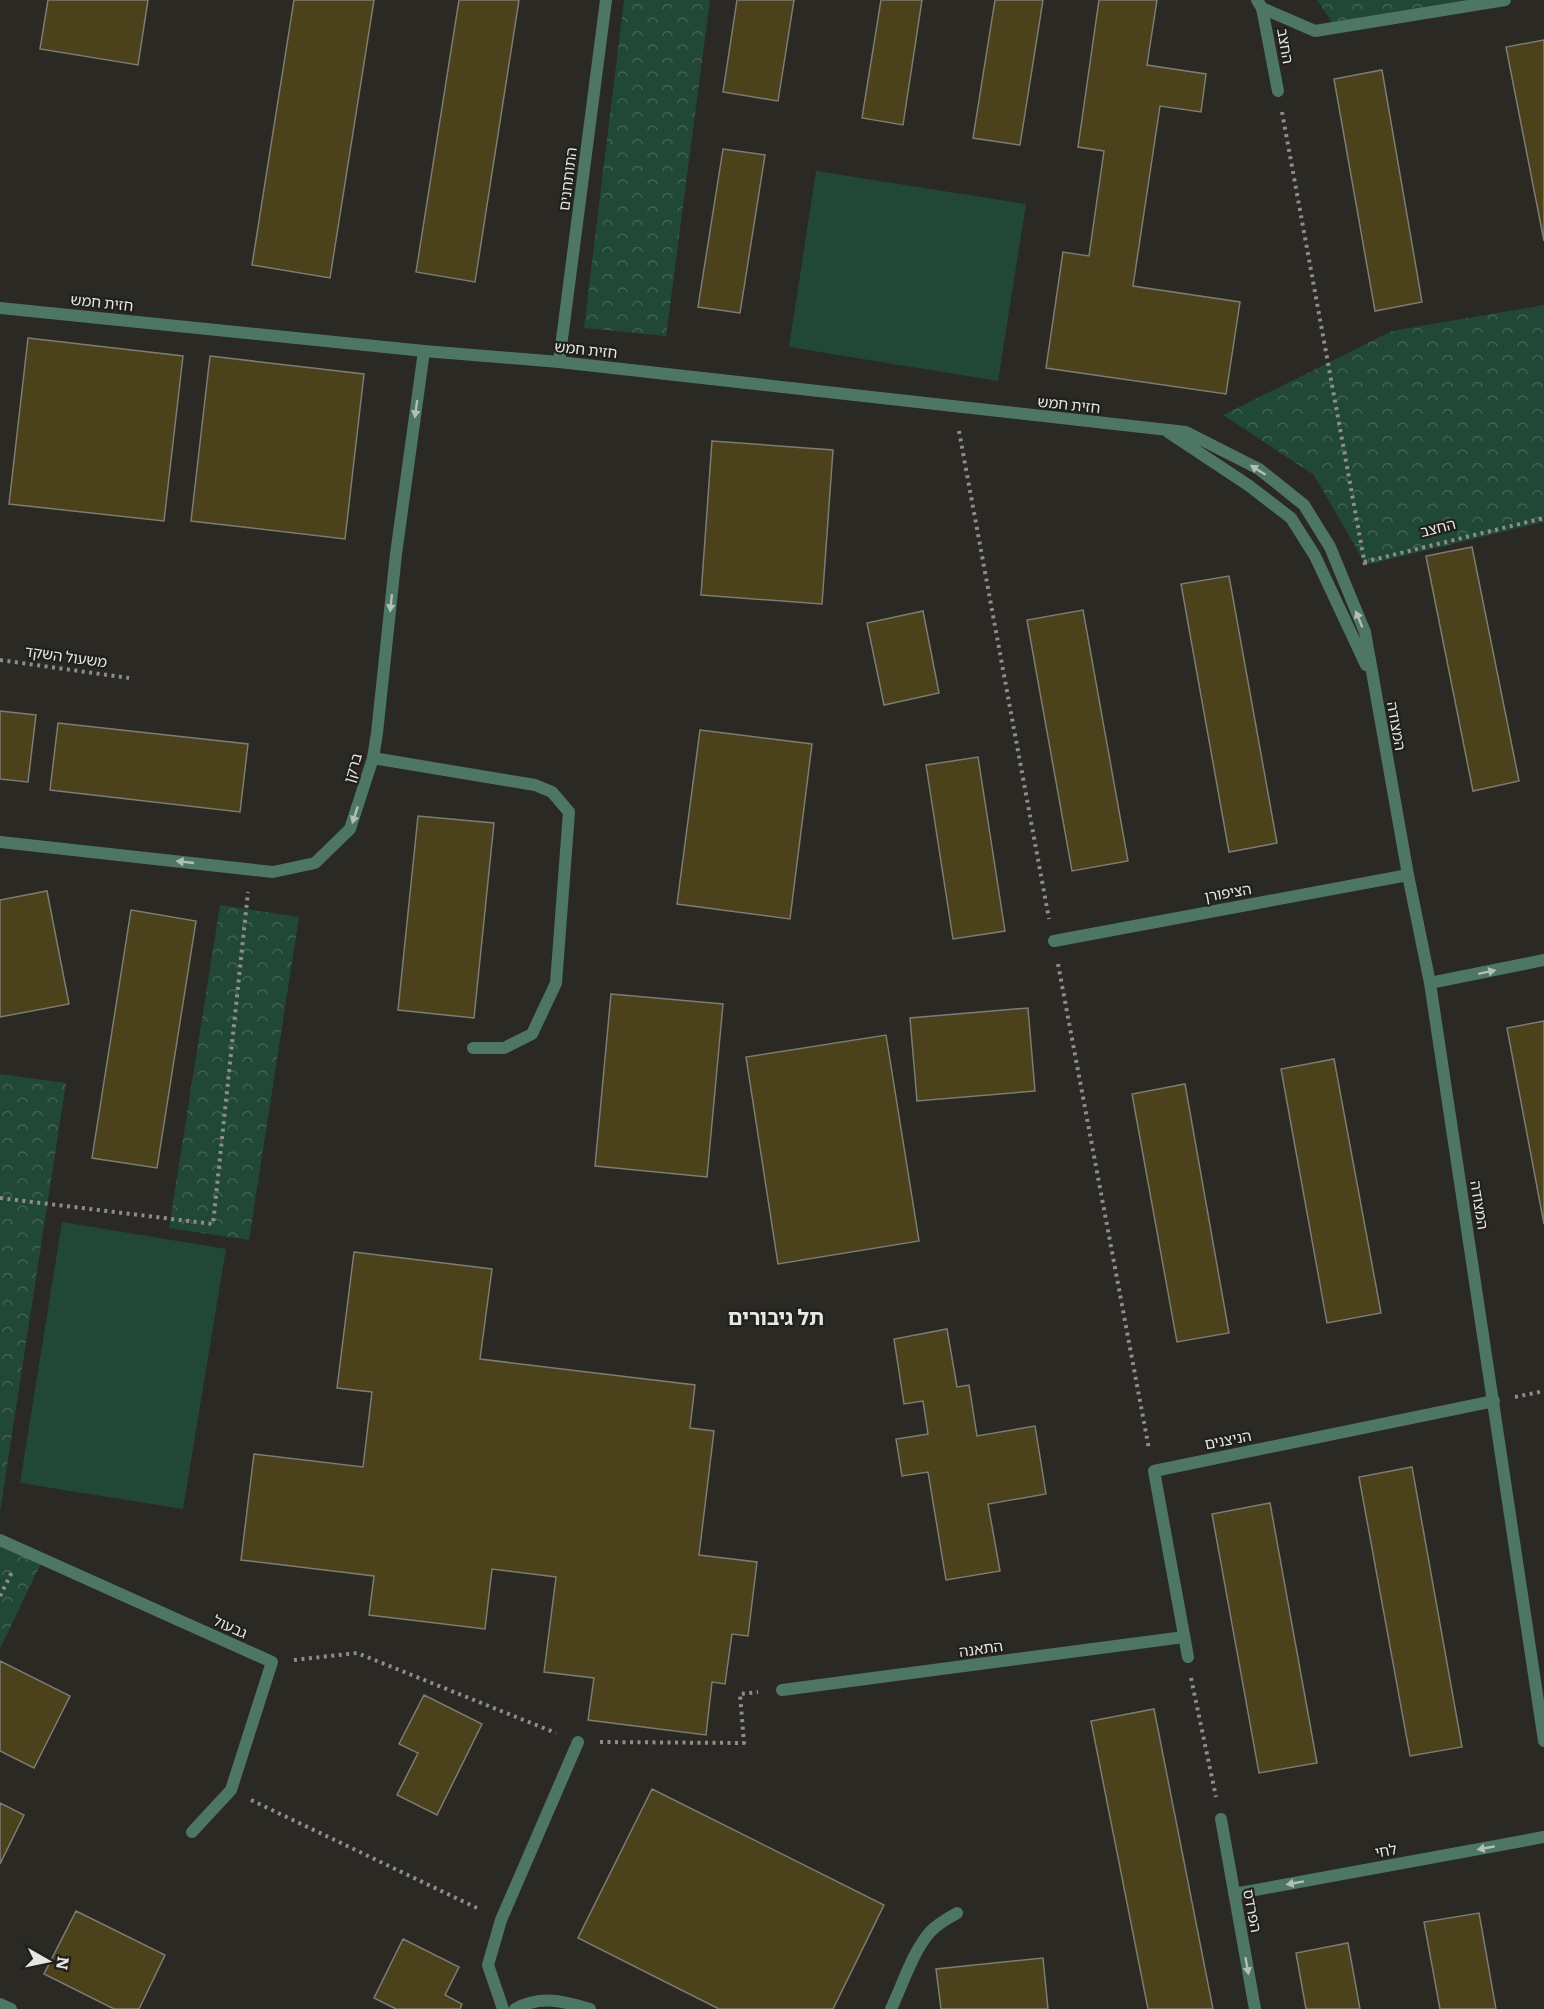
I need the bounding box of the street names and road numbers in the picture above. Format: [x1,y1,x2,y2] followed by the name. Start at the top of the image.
[1272,26,1301,65] street label: החצב
[551,146,582,212] street label: התותחנים
[70,287,135,316] street label: חזית חמש
[554,334,619,363] street label: חזית חמש
[1037,389,1102,418] street label: חזית חמש
[1417,511,1458,542] street label: החצב
[24,638,109,673] street label: משעול השקד
[1382,699,1413,752] street label: המצודה
[336,749,367,785] street label: ברקן
[1202,876,1253,907] street label: הציפורן
[1465,1179,1496,1231] street label: המצודה
[1202,1423,1253,1454] street label: הניצנים
[210,1608,252,1644] street label: גבעול
[957,1633,1004,1662] street label: התאנה
[1373,1836,1399,1863] street label: לחי
[1238,1887,1269,1934] street label: הפרדס

